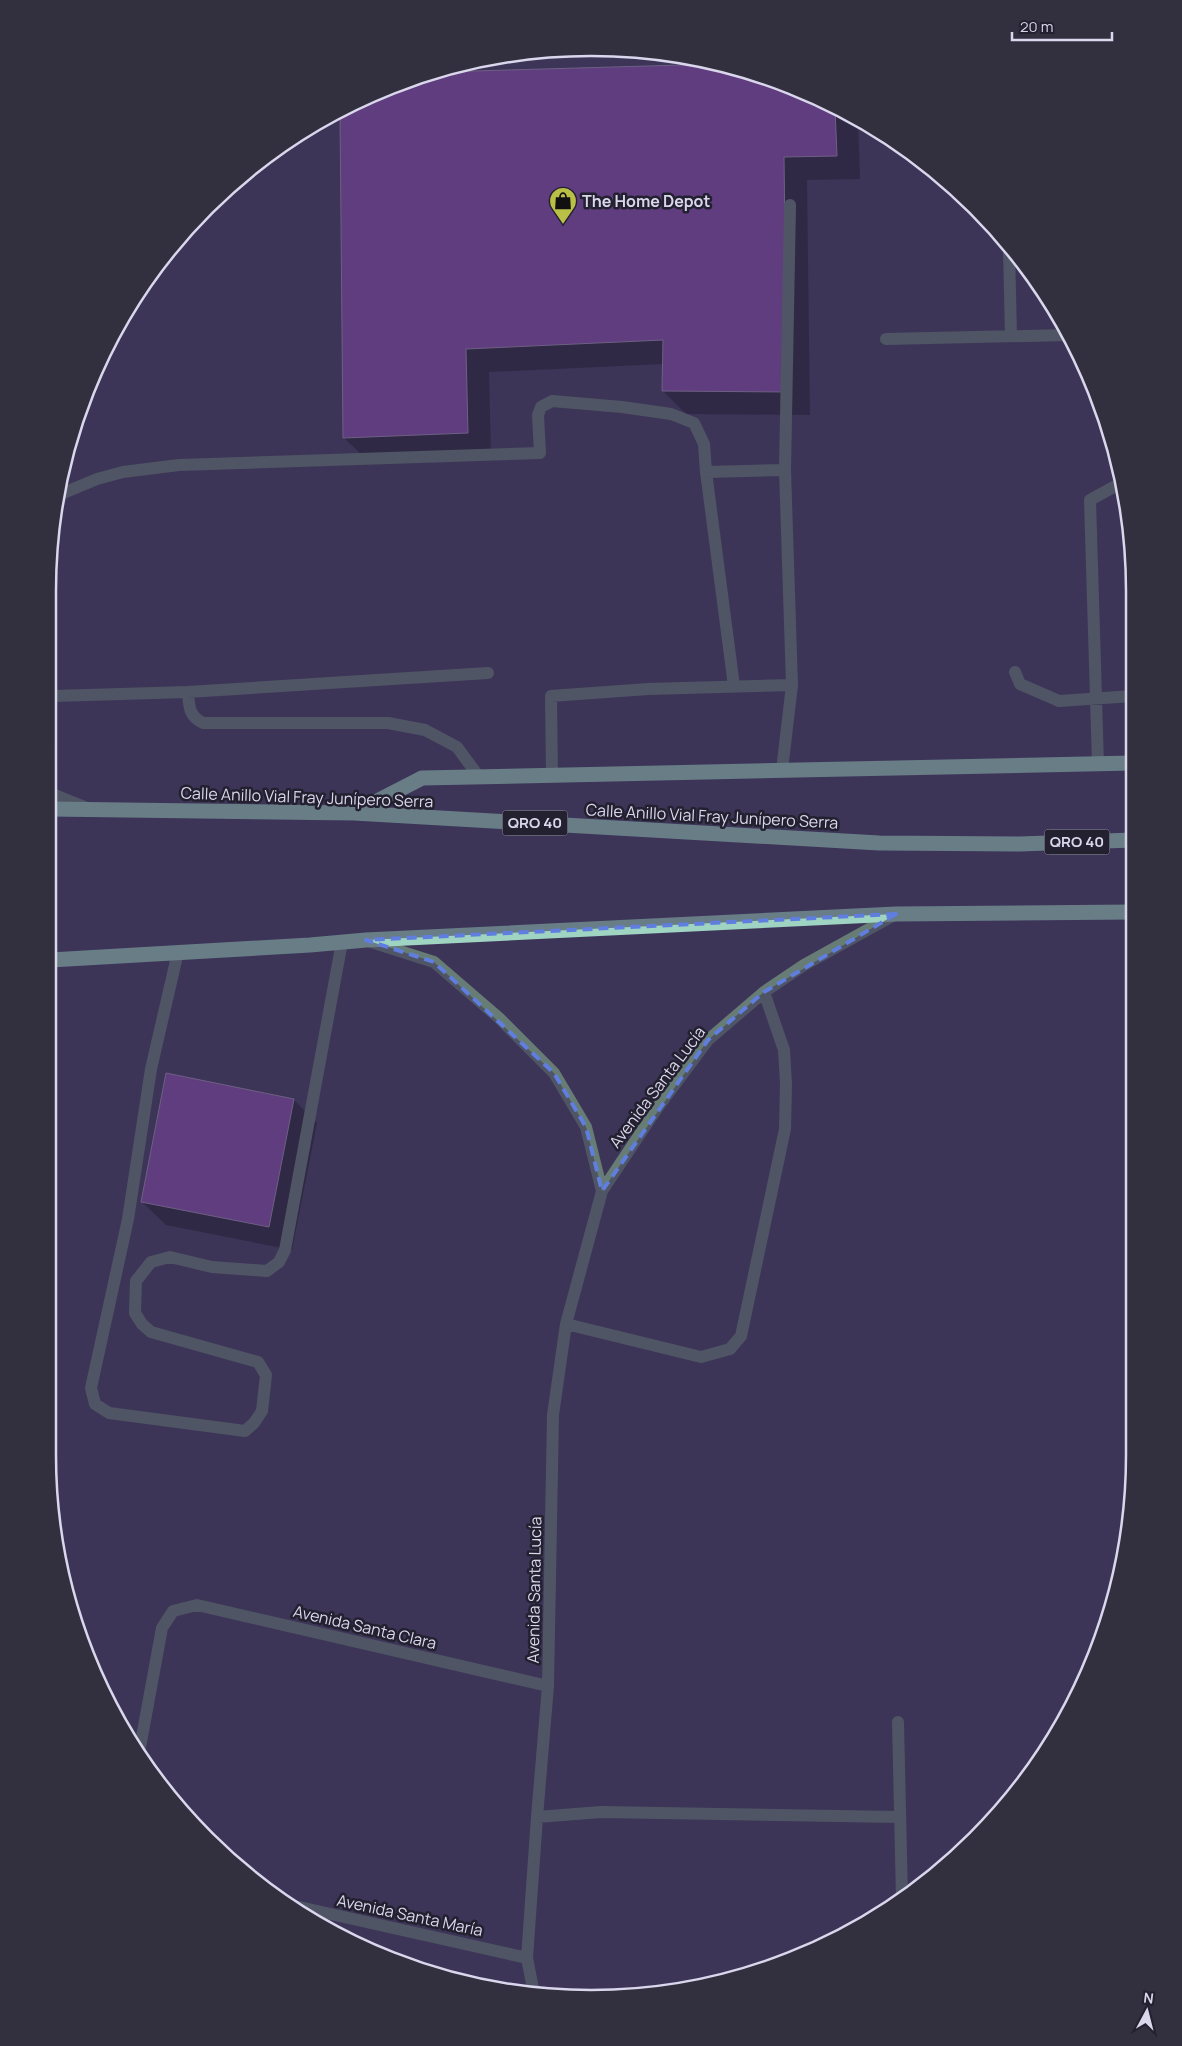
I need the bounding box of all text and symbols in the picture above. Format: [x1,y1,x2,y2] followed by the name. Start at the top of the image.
[1012,10,1112,42] scale bar
[1020,16,1053,37] text: 20 m
[548,186,578,225] shop icon: The Home Depot
[582,190,710,212] place label: The Home Depot
[180,782,434,812] street label: Calle Anillo Vial Fray Junípero Serra
[585,798,839,834] street label: Calle Anillo Vial Fray Junípero Serra
[502,810,568,836] road number: QRO 40
[1044,830,1110,854] road number: QRO 40
[604,1022,710,1152] street label: Avenida Santa Lucía
[522,1516,546,1664] street label: Avenida Santa Lucía
[291,1600,439,1654] street label: Avenida Santa Clara
[335,1889,485,1941] street label: Avenida Santa María
[1122,1986,1172,2036] north arrow
[1142,1988,1155,2008] text: N

